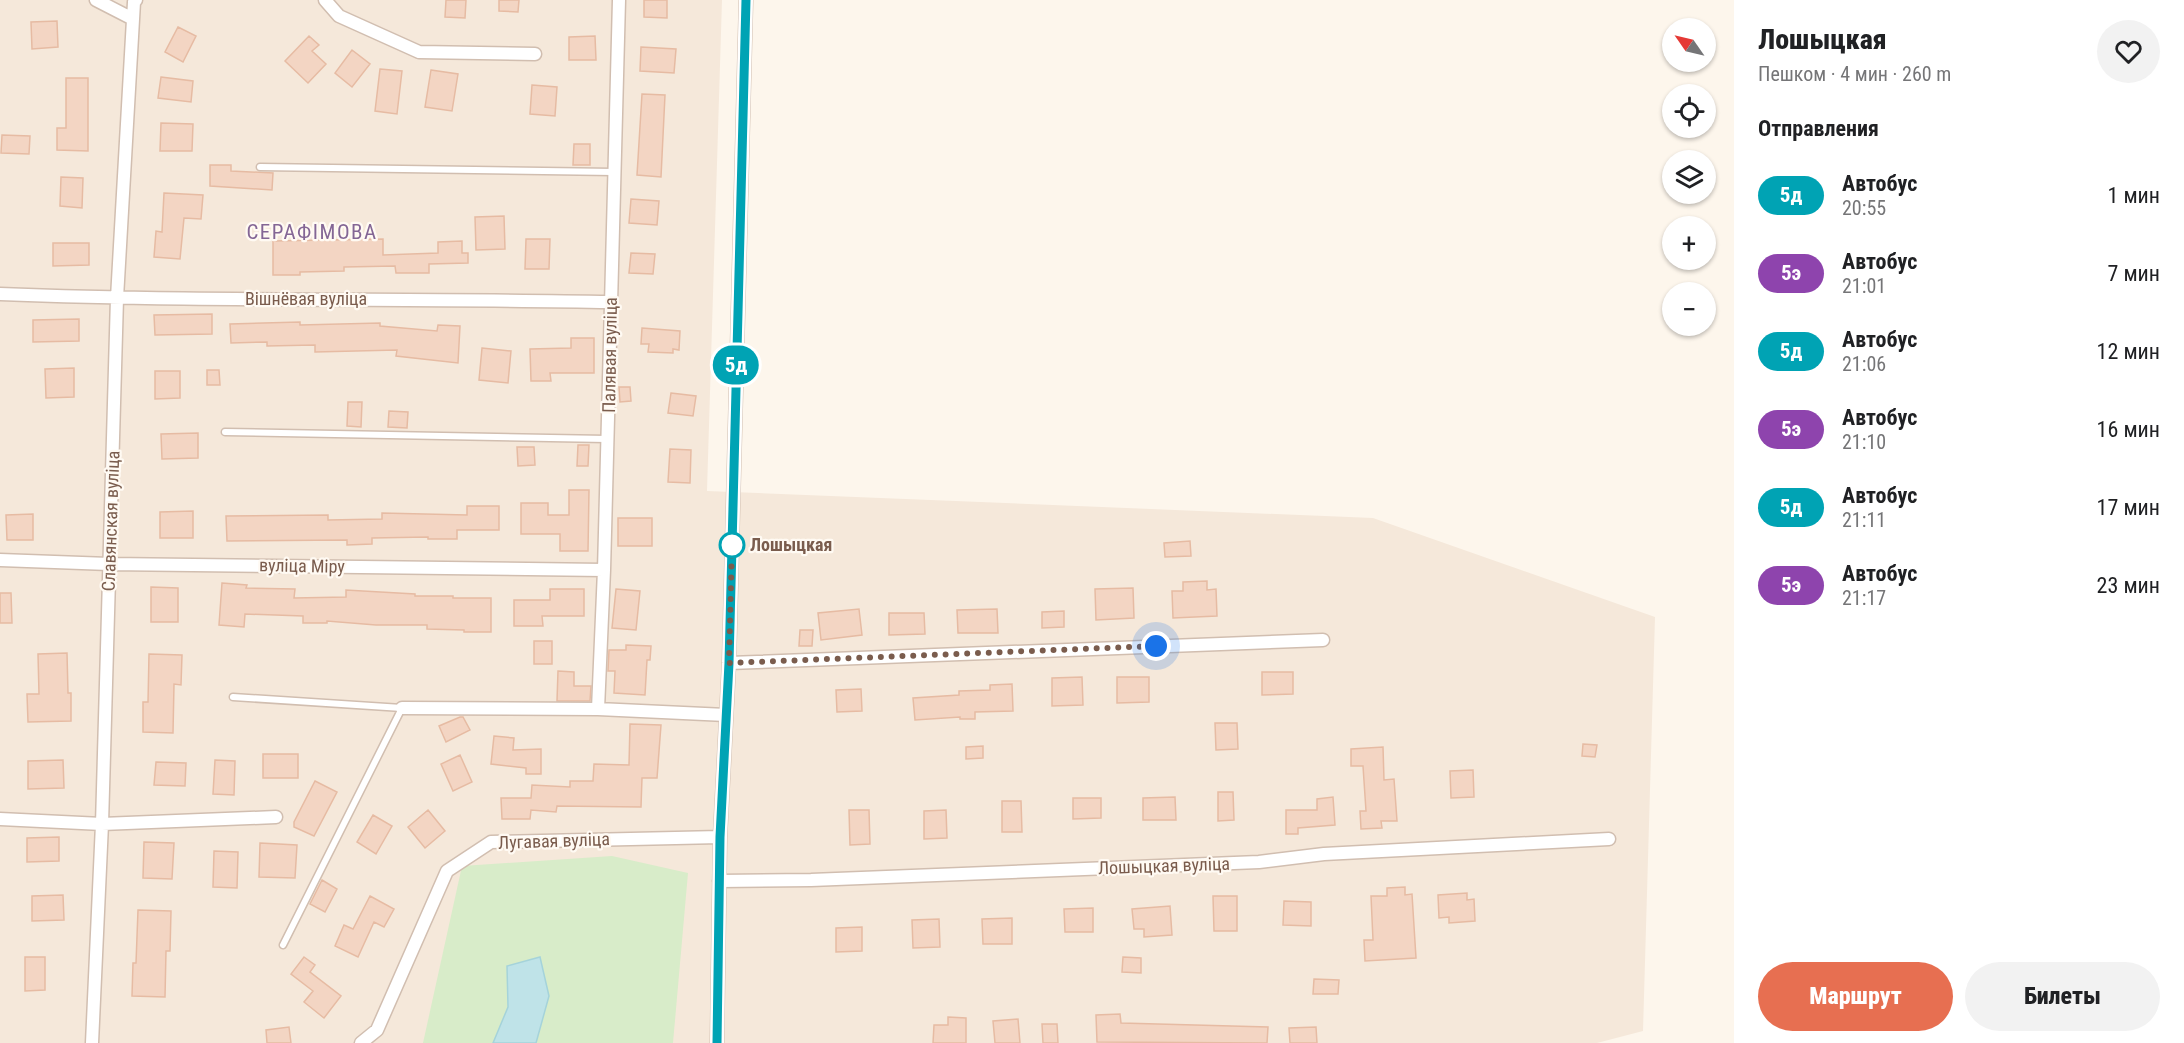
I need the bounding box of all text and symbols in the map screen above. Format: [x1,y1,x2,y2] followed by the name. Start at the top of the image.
[1662,18,1716,72] north arrow
[1662,18,1716,336] map controls
[2097,20,2160,83] button: heart
[1758,23,1887,56] text: Лошыцкая
[1758,62,1951,86] text: Пешком · 4 мин · 260 m
[1662,84,1716,138] button: locate
[1758,116,1879,141] text: Отправления
[1662,150,1716,204] button: layers
[1842,171,1917,196] text: Автобус
[1780,183,1802,207] text: 5д
[2107,183,2160,208] text: 1 мин
[1842,196,1886,220] text: 20:55
[1662,216,1716,270] button: +
[246,220,378,244] district label: СЕРАФІМОВА
[1842,249,1917,274] text: Автобус
[1781,261,1801,285] text: 5э
[2107,261,2160,286] text: 7 мин
[1842,274,1886,298] text: 21:01
[1662,282,1716,336] button: −
[245,288,367,309] street label: Вішнёвая вуліца
[598,297,621,413] street label: Палявая вуліца
[1842,327,1917,352] text: Автобус
[1780,339,1802,363] text: 5д
[2097,339,2160,364] text: 12 мин
[709,346,763,385] line badge: 5д
[1842,352,1886,376] text: 21:06
[725,353,747,377] text: 5д
[1842,405,1917,430] text: Автобус
[1781,417,1801,441] text: 5э
[2097,417,2160,442] text: 16 мин
[1842,430,1886,454] text: 21:10
[98,450,123,592] street label: Славянская вуліца
[1842,483,1917,508] text: Автобус
[1780,495,1802,519] text: 5д
[2097,495,2160,520] text: 17 мин
[1842,508,1886,532] text: 21:11
[719,532,745,558] marker: Лошыцкая
[750,534,832,555] place label: Лошыцкая
[259,554,345,577] street label: вуліца Міру
[1842,561,1917,586] text: Автобус
[1781,573,1801,597] text: 5э
[2097,573,2160,598] text: 23 мин
[1842,586,1886,610] text: 21:17
[1141,631,1171,661] your location
[498,828,610,853] street label: Лугавая вуліца
[1098,853,1230,878] street label: Лошыцкая вуліца
[1758,962,1953,1031] button: Маршрут
[1965,962,2160,1031] button: Билеты

